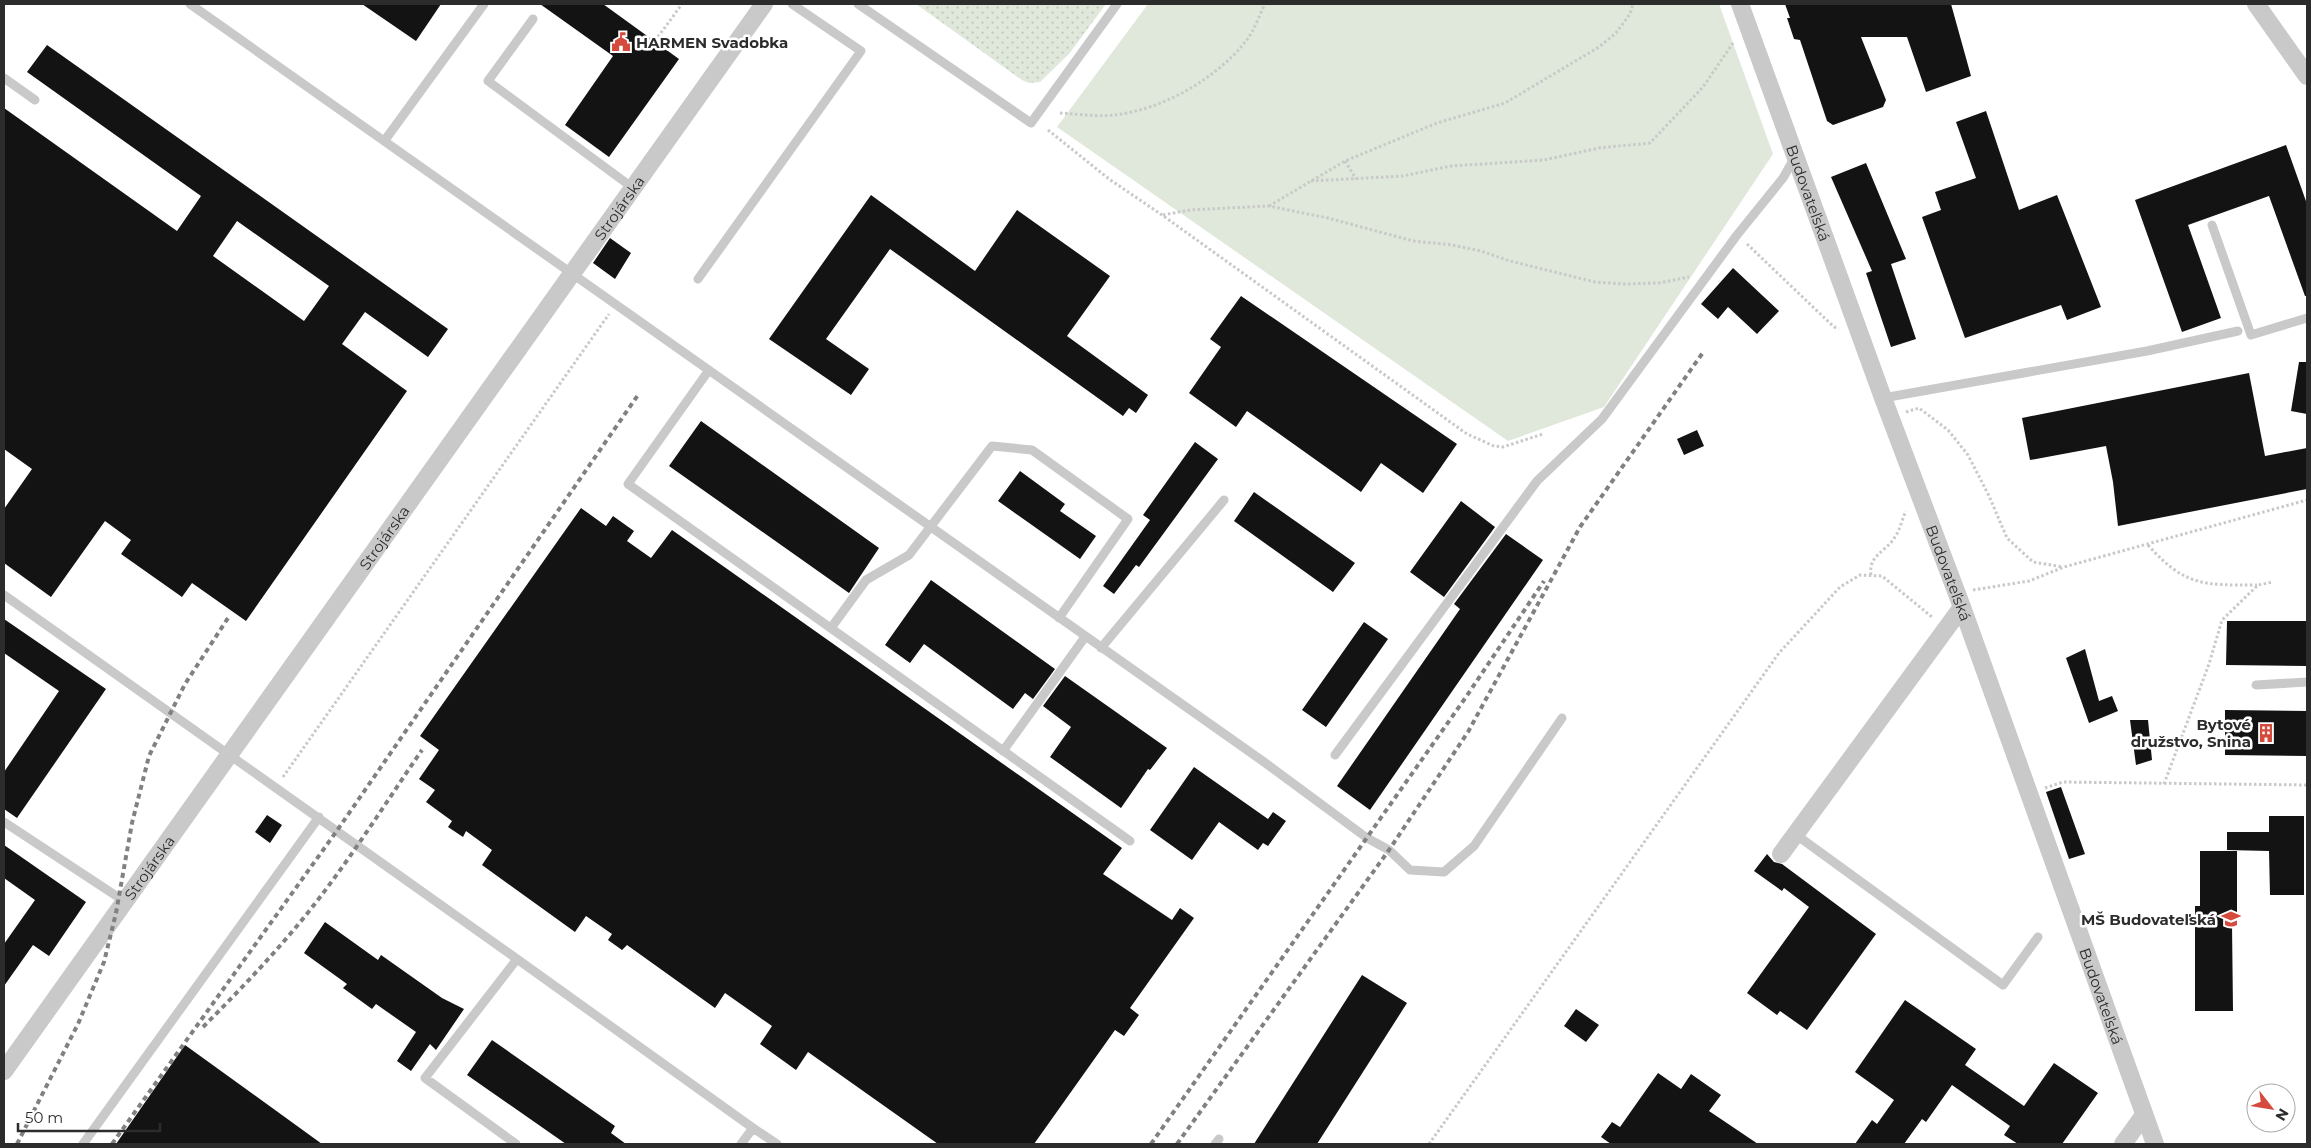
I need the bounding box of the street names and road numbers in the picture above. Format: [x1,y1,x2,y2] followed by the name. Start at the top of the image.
[1782,142,1835,244] street label: Budovateľská
[590,172,648,243] street label: Strojárska
[355,502,413,573] street label: Strojárska
[1922,522,1976,624] street label: Budovateľská
[120,832,178,903] street label: Strojárska
[2076,945,2128,1047] street label: Budovateľská

